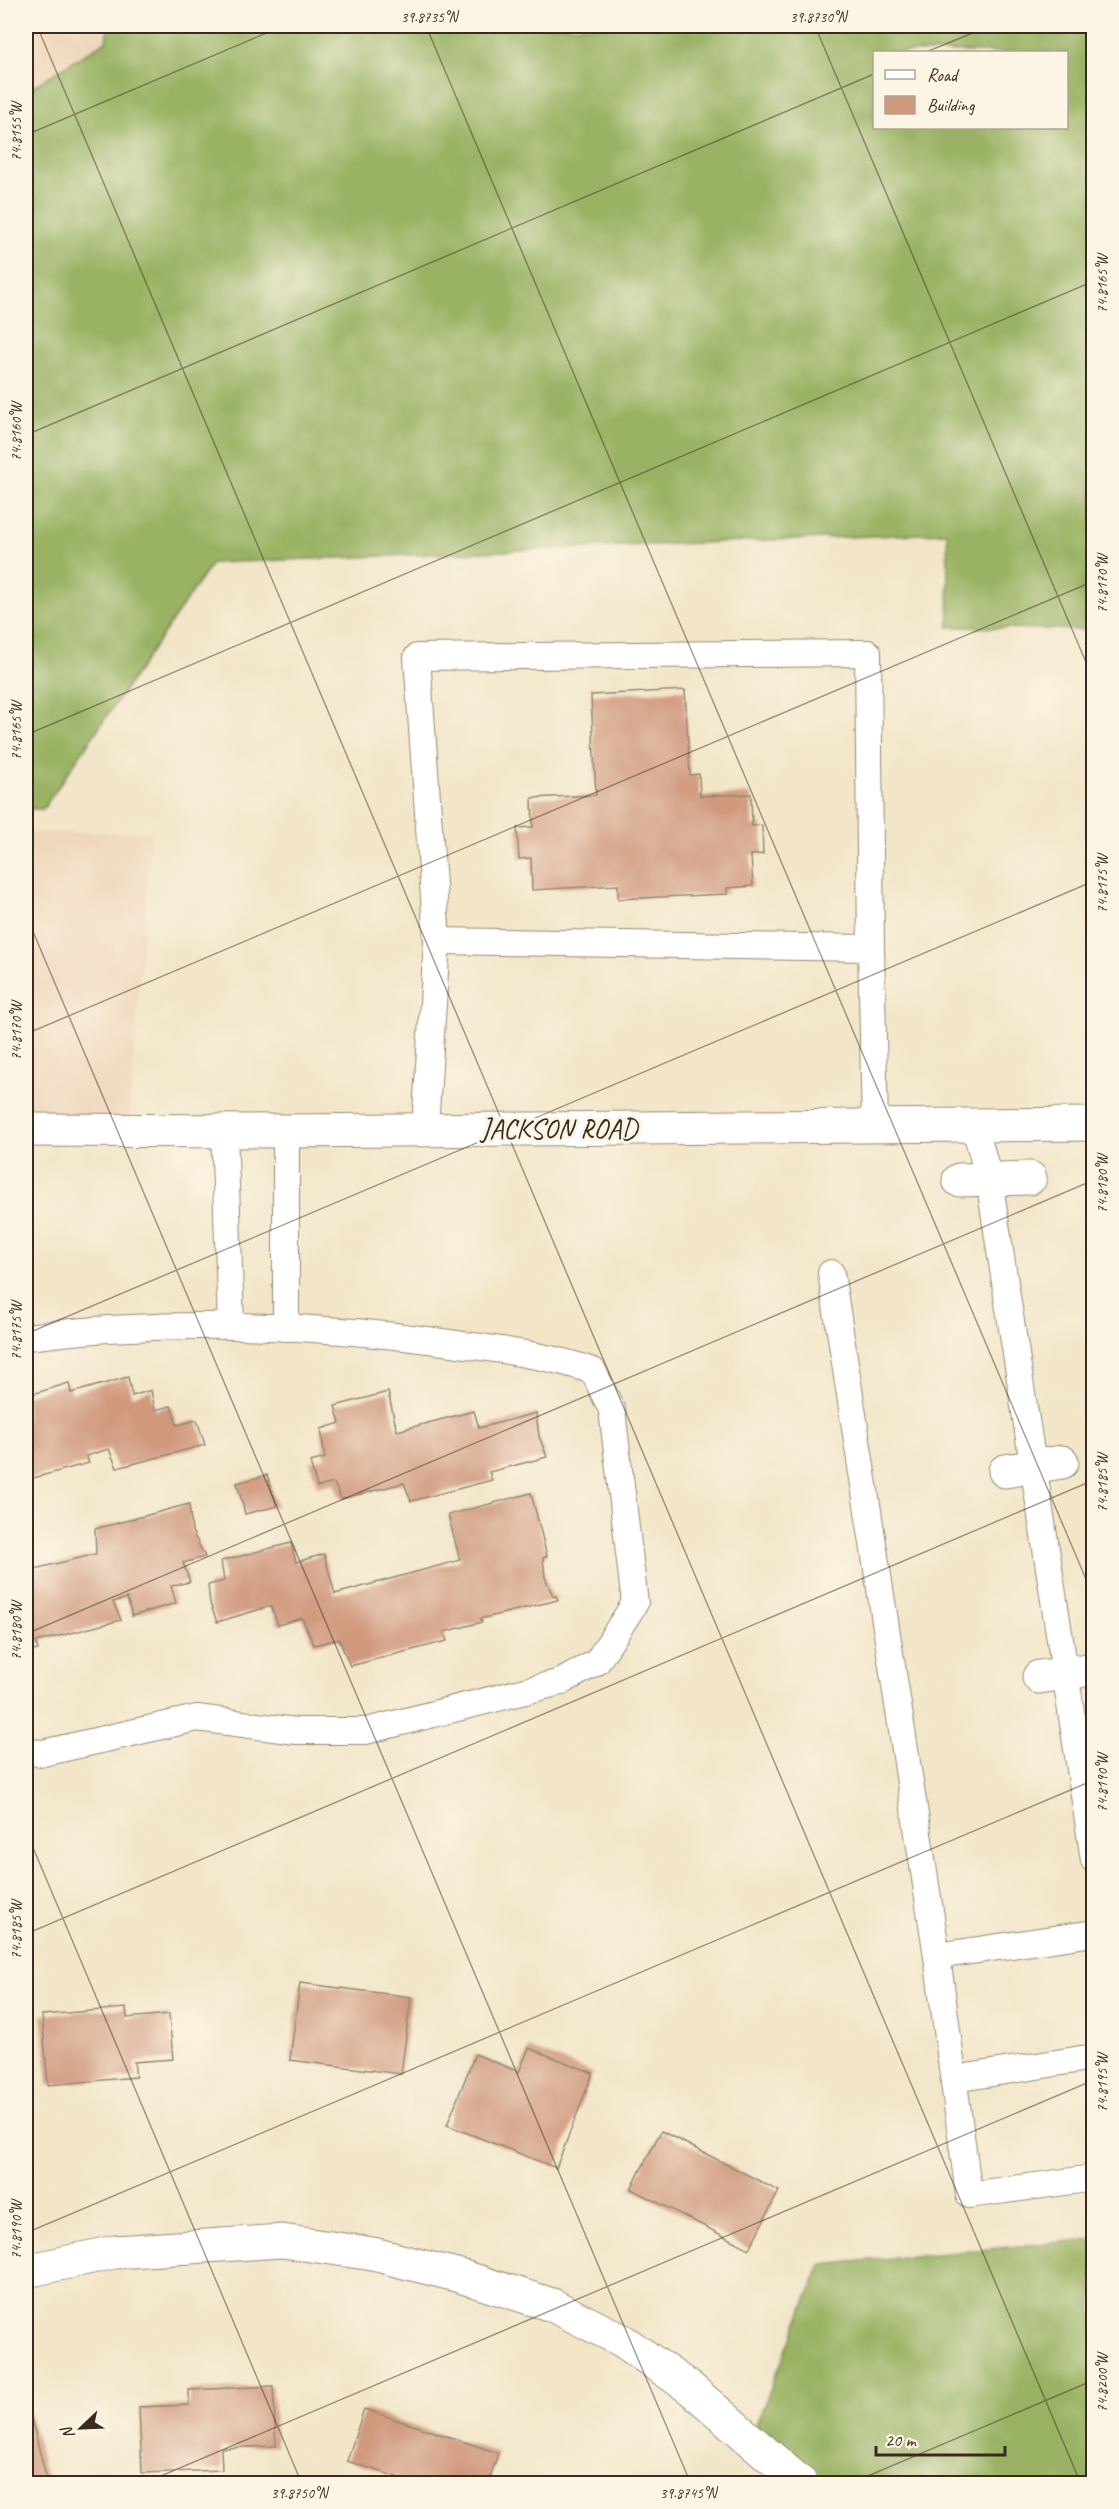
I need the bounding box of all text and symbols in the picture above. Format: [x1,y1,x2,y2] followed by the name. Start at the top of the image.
[401,8,460,27] text: 39.8735°N
[790,8,849,27] text: 39.8730°N
[873,51,1068,129] legend
[927,64,960,86] text: Road
[927,94,976,116] text: Building
[7,100,26,161] text: 74.8155°W
[1093,252,1112,313] text: 74.8165°W
[7,400,26,461] text: 74.8160°W
[1093,552,1112,613] text: 74.8170°W
[7,699,26,760] text: 74.8165°W
[1093,852,1112,913] text: 74.8175°W
[7,999,26,1060] text: 74.8170°W
[479,1111,640,1146] street label: JACKSON ROAD
[1093,1152,1112,1213] text: 74.8180°W
[7,1299,26,1360] text: 74.8175°W
[1093,1451,1112,1512] text: 74.8185°W
[7,1599,26,1660] text: 74.8180°W
[1093,1751,1112,1812] text: 74.8190°W
[7,1898,26,1959] text: 74.8185°W
[1093,2051,1112,2112] text: 74.8195°W
[7,2198,26,2259] text: 74.8190°W
[1093,2351,1112,2412] text: 74.8200°W
[51,2398,111,2458] north arrow
[876,2419,1005,2457] scale bar
[56,2422,79,2442] text: N
[885,2429,918,2451] text: 20 m
[271,2484,330,2503] text: 39.8750°N
[660,2484,719,2503] text: 39.8745°N

